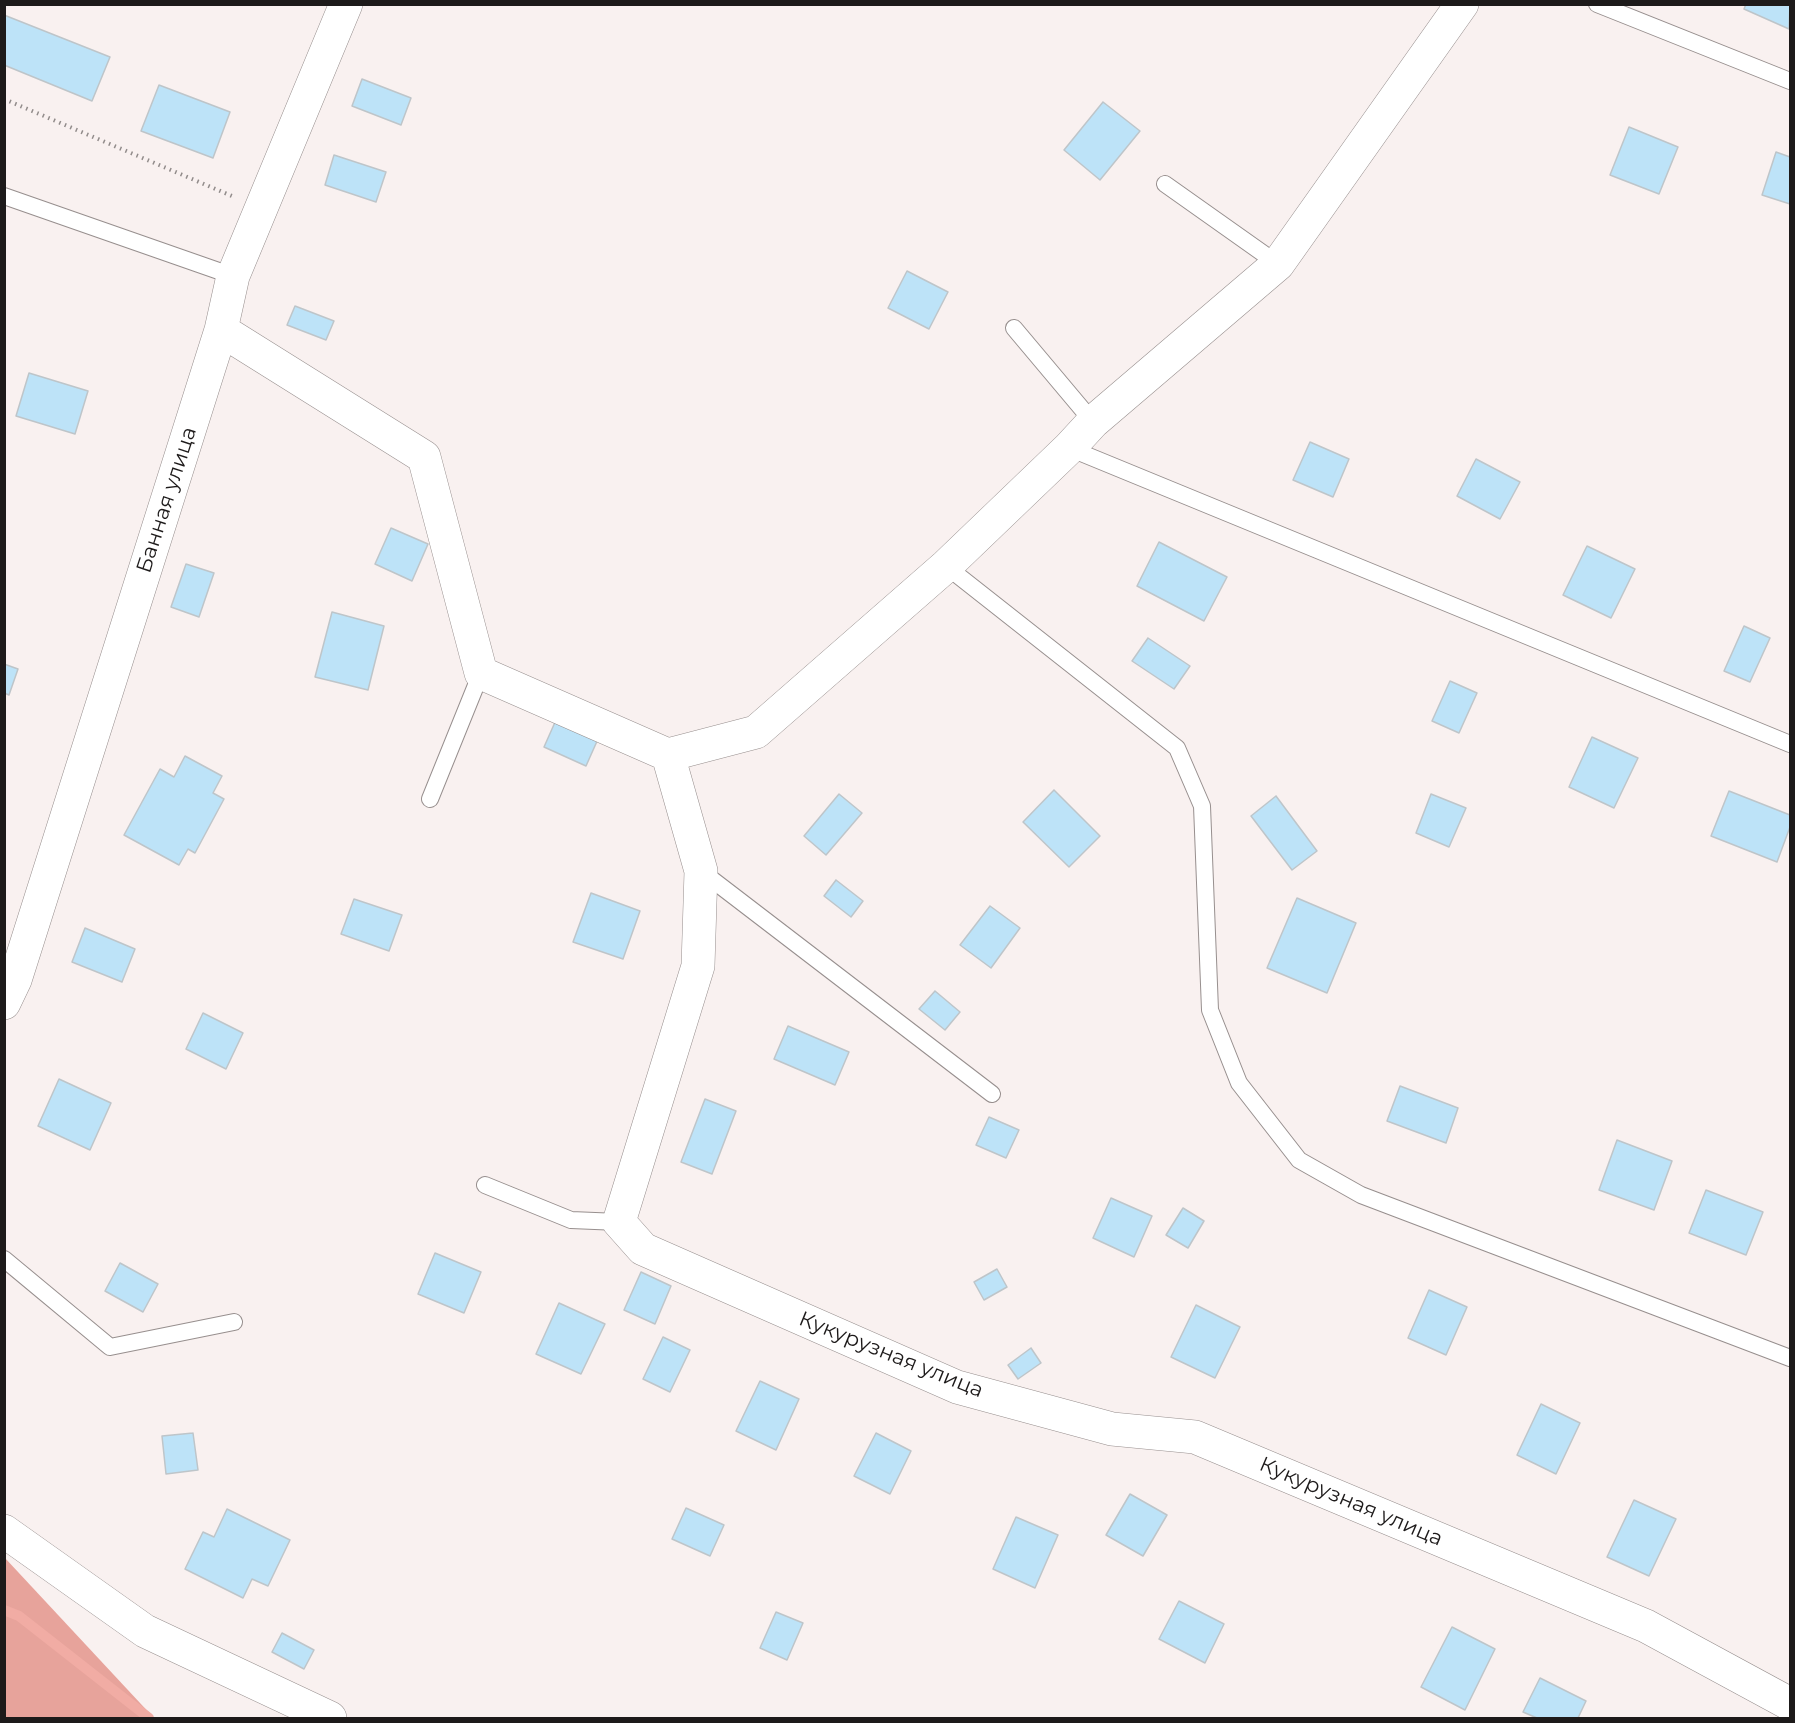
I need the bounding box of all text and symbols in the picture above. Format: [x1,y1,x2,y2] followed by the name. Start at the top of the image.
[132,424,202,576] street label: Банная улица
[795,1306,987,1404] street label: Кукурузная улица
[1256,1452,1446,1552] street label: Кукурузная улица

